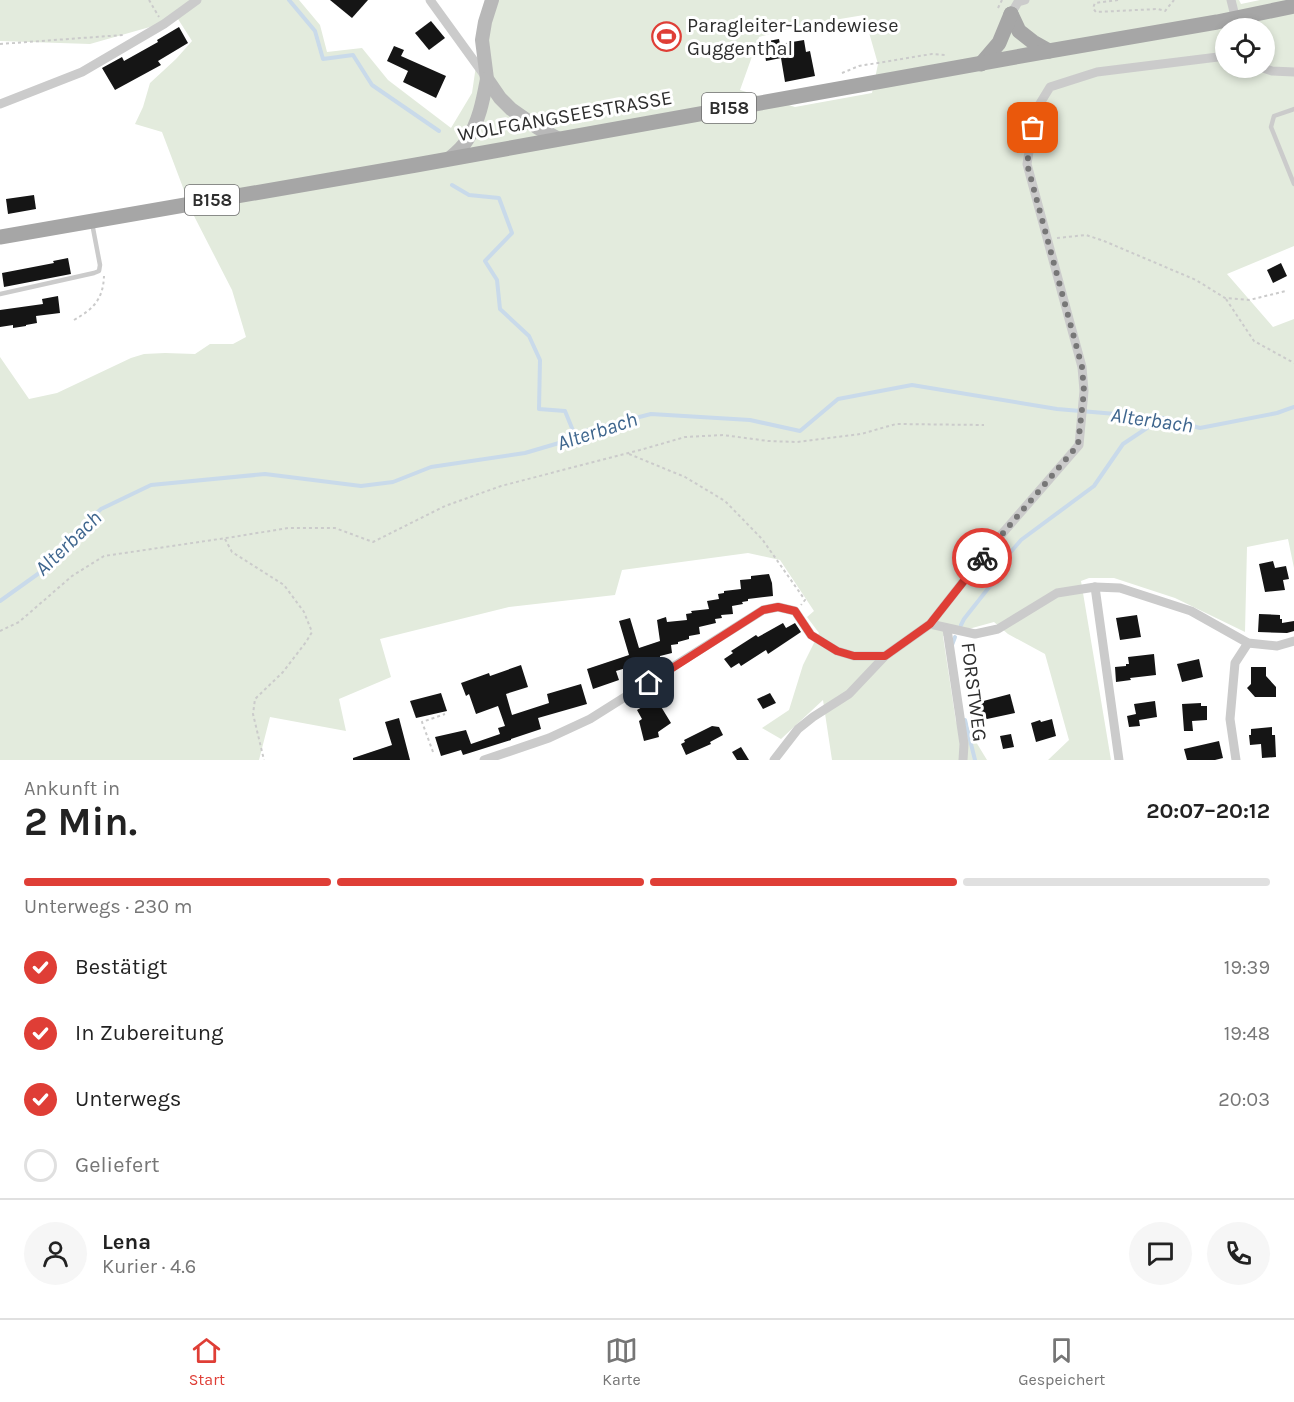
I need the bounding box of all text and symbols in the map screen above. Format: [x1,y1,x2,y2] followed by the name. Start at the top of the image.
[687,14,898,60] place label: Paragleiter-Landewiese Guggenthal
[1215,18,1275,78] map controls
[1215,18,1275,78] button: locate
[650,20,682,52] sports icon: Paragleiter-Landewiese Guggenthal
[456,86,674,146] street label: WOLFGANGSEESTRASSE
[702,93,756,123] road number: B158
[1007,102,1058,153] pin
[1016,111,1049,144] icon: bag
[185,185,239,215] road number: B158
[1109,402,1195,438] water label: Alterbach
[554,407,640,455] water label: Alterbach
[30,506,106,580] water label: Alterbach
[952,528,1012,588] courier
[966,542,999,575] icon: bike
[957,641,991,743] street label: FORSTWEG
[623,657,674,708] pin
[632,666,665,699] icon: home
[24,777,120,800] text: Ankunft in
[1146,798,1270,824] text: 20:07–20:12
[24,799,137,845] text: 2 Min.
[24,895,193,918] text: Unterwegs · 230 m
[24,951,57,984] icon: check
[75,954,167,980] text: Bestätigt
[1224,956,1270,979] text: 19:39
[24,1017,57,1050] icon: check
[75,1020,223,1046] text: In Zubereitung
[1224,1022,1270,1045] text: 19:48
[24,1083,57,1116] icon: check
[75,1086,181,1112] text: Unterwegs
[1218,1088,1270,1111] text: 20:03
[75,1152,160,1178] text: Geliefert
[24,1222,87,1285] button: person
[1129,1222,1192,1285] button: chat
[1207,1222,1270,1285] button: phone
[102,1229,151,1255] text: Lena
[102,1255,196,1278] text: Kurier · 4.6
[189,1334,225,1389] tab: Start
[602,1334,641,1389] tab: Karte
[1018,1334,1105,1389] tab: Gespeichert

